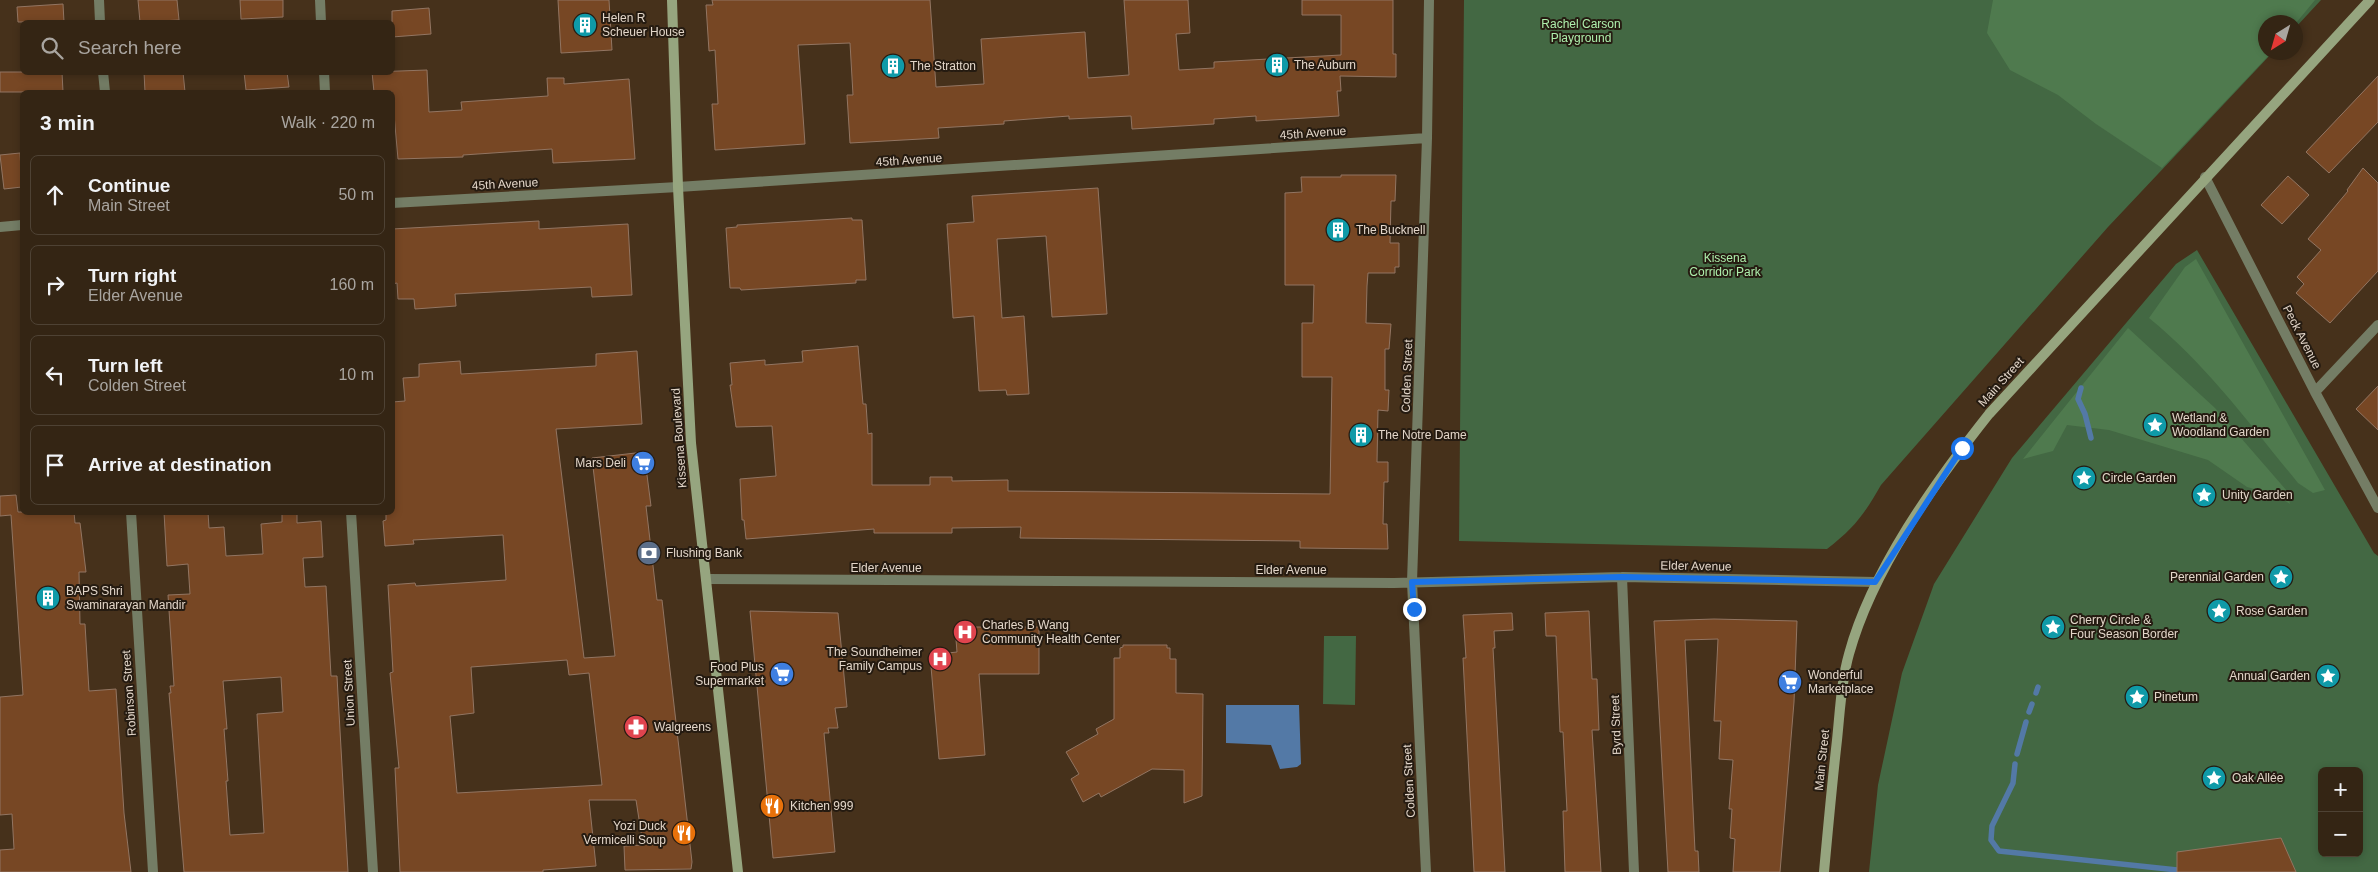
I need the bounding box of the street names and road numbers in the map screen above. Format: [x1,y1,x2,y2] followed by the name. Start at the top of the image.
[1279,124,1347,142] street label: 45th Avenue
[875,151,943,169] street label: 45th Avenue
[471,175,539,193] street label: 45th Avenue
[2280,303,2324,372] street label: Peck Avenue
[1399,338,1415,413] street label: Colden Street
[1975,354,2027,409] street label: Main Street
[669,388,689,488] street label: Kissena Boulevard
[1660,558,1732,574] street label: Elder Avenue
[850,561,922,575] street label: Elder Avenue
[1255,563,1327,577] street label: Elder Avenue
[119,649,139,736] street label: Robinson Street
[340,659,358,727] street label: Union Street
[1608,694,1624,755] street label: Byrd Street
[1812,728,1832,791] street label: Main Street
[1400,743,1418,818] street label: Colden Street

